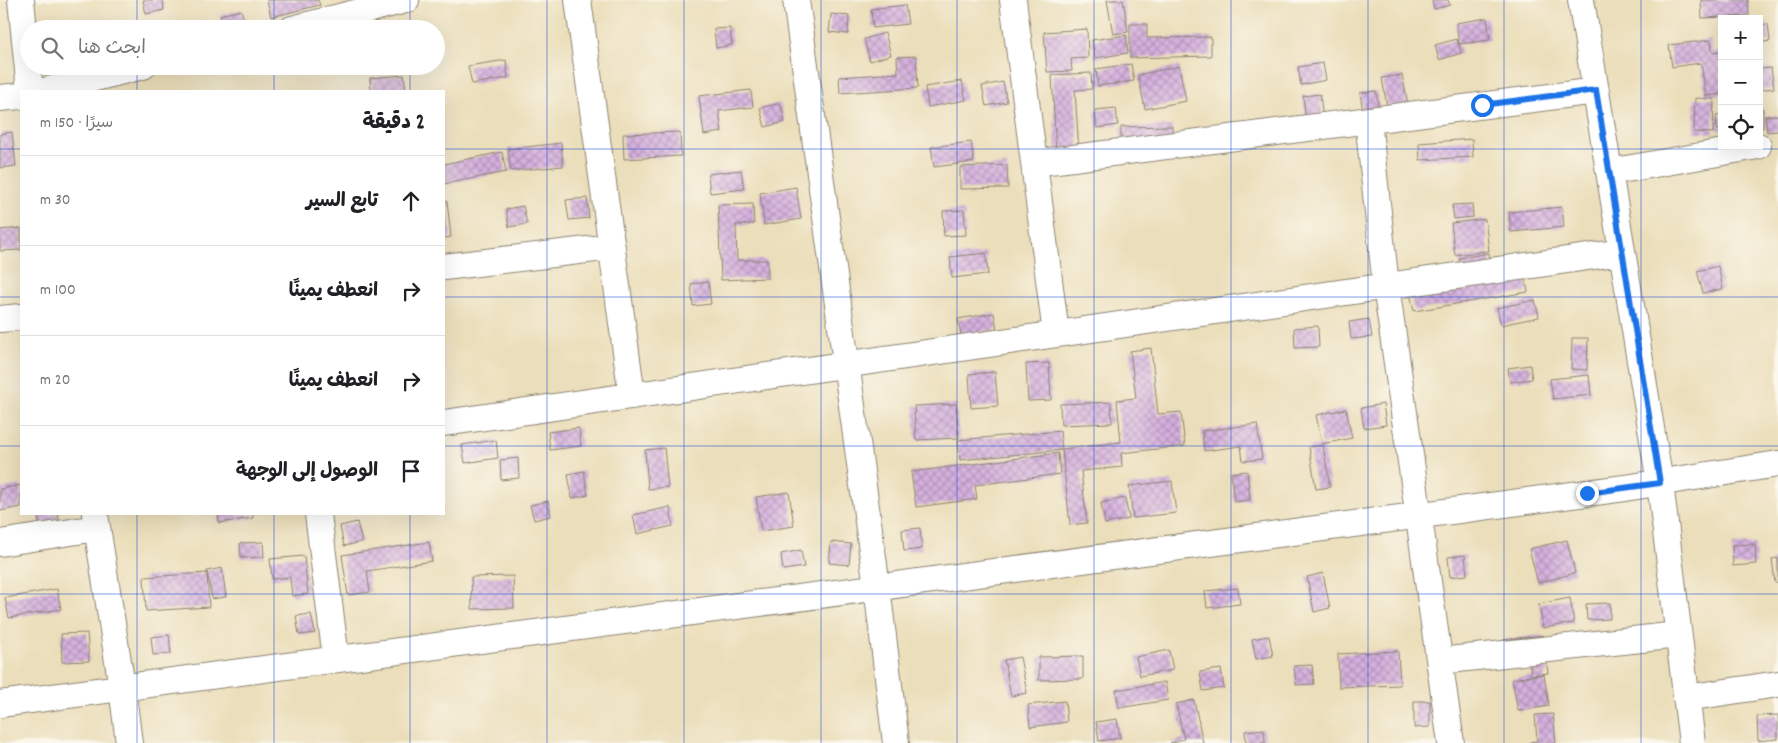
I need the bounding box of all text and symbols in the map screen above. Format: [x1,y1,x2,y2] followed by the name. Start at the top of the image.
[1718,15,1763,150] map controls
[1718,15,1763,60] button: +
[20,20,445,75] search box
[38,34,66,62] icon: search
[78,36,146,63] text: ابحث هنا
[1718,60,1763,105] button: −
[1471,94,1494,117] route start
[1718,105,1763,150] button: locate
[363,109,425,139] text: 2 دقيقة
[40,112,113,135] text: سيرًا · 150 m
[397,187,425,215] icon: ahead
[40,189,71,212] text: 30 m
[306,189,378,216] text: تابع السير
[397,277,425,305] icon: right
[40,279,76,302] text: 100 m
[289,279,378,306] text: انعطف يمينًا
[397,367,425,395] icon: right
[40,369,70,392] text: 20 m
[289,369,378,396] text: انعطف يمينًا
[397,457,425,485] icon: arrive
[236,459,378,486] text: الوصول إلى الوجهة
[1576,482,1599,505] route end

